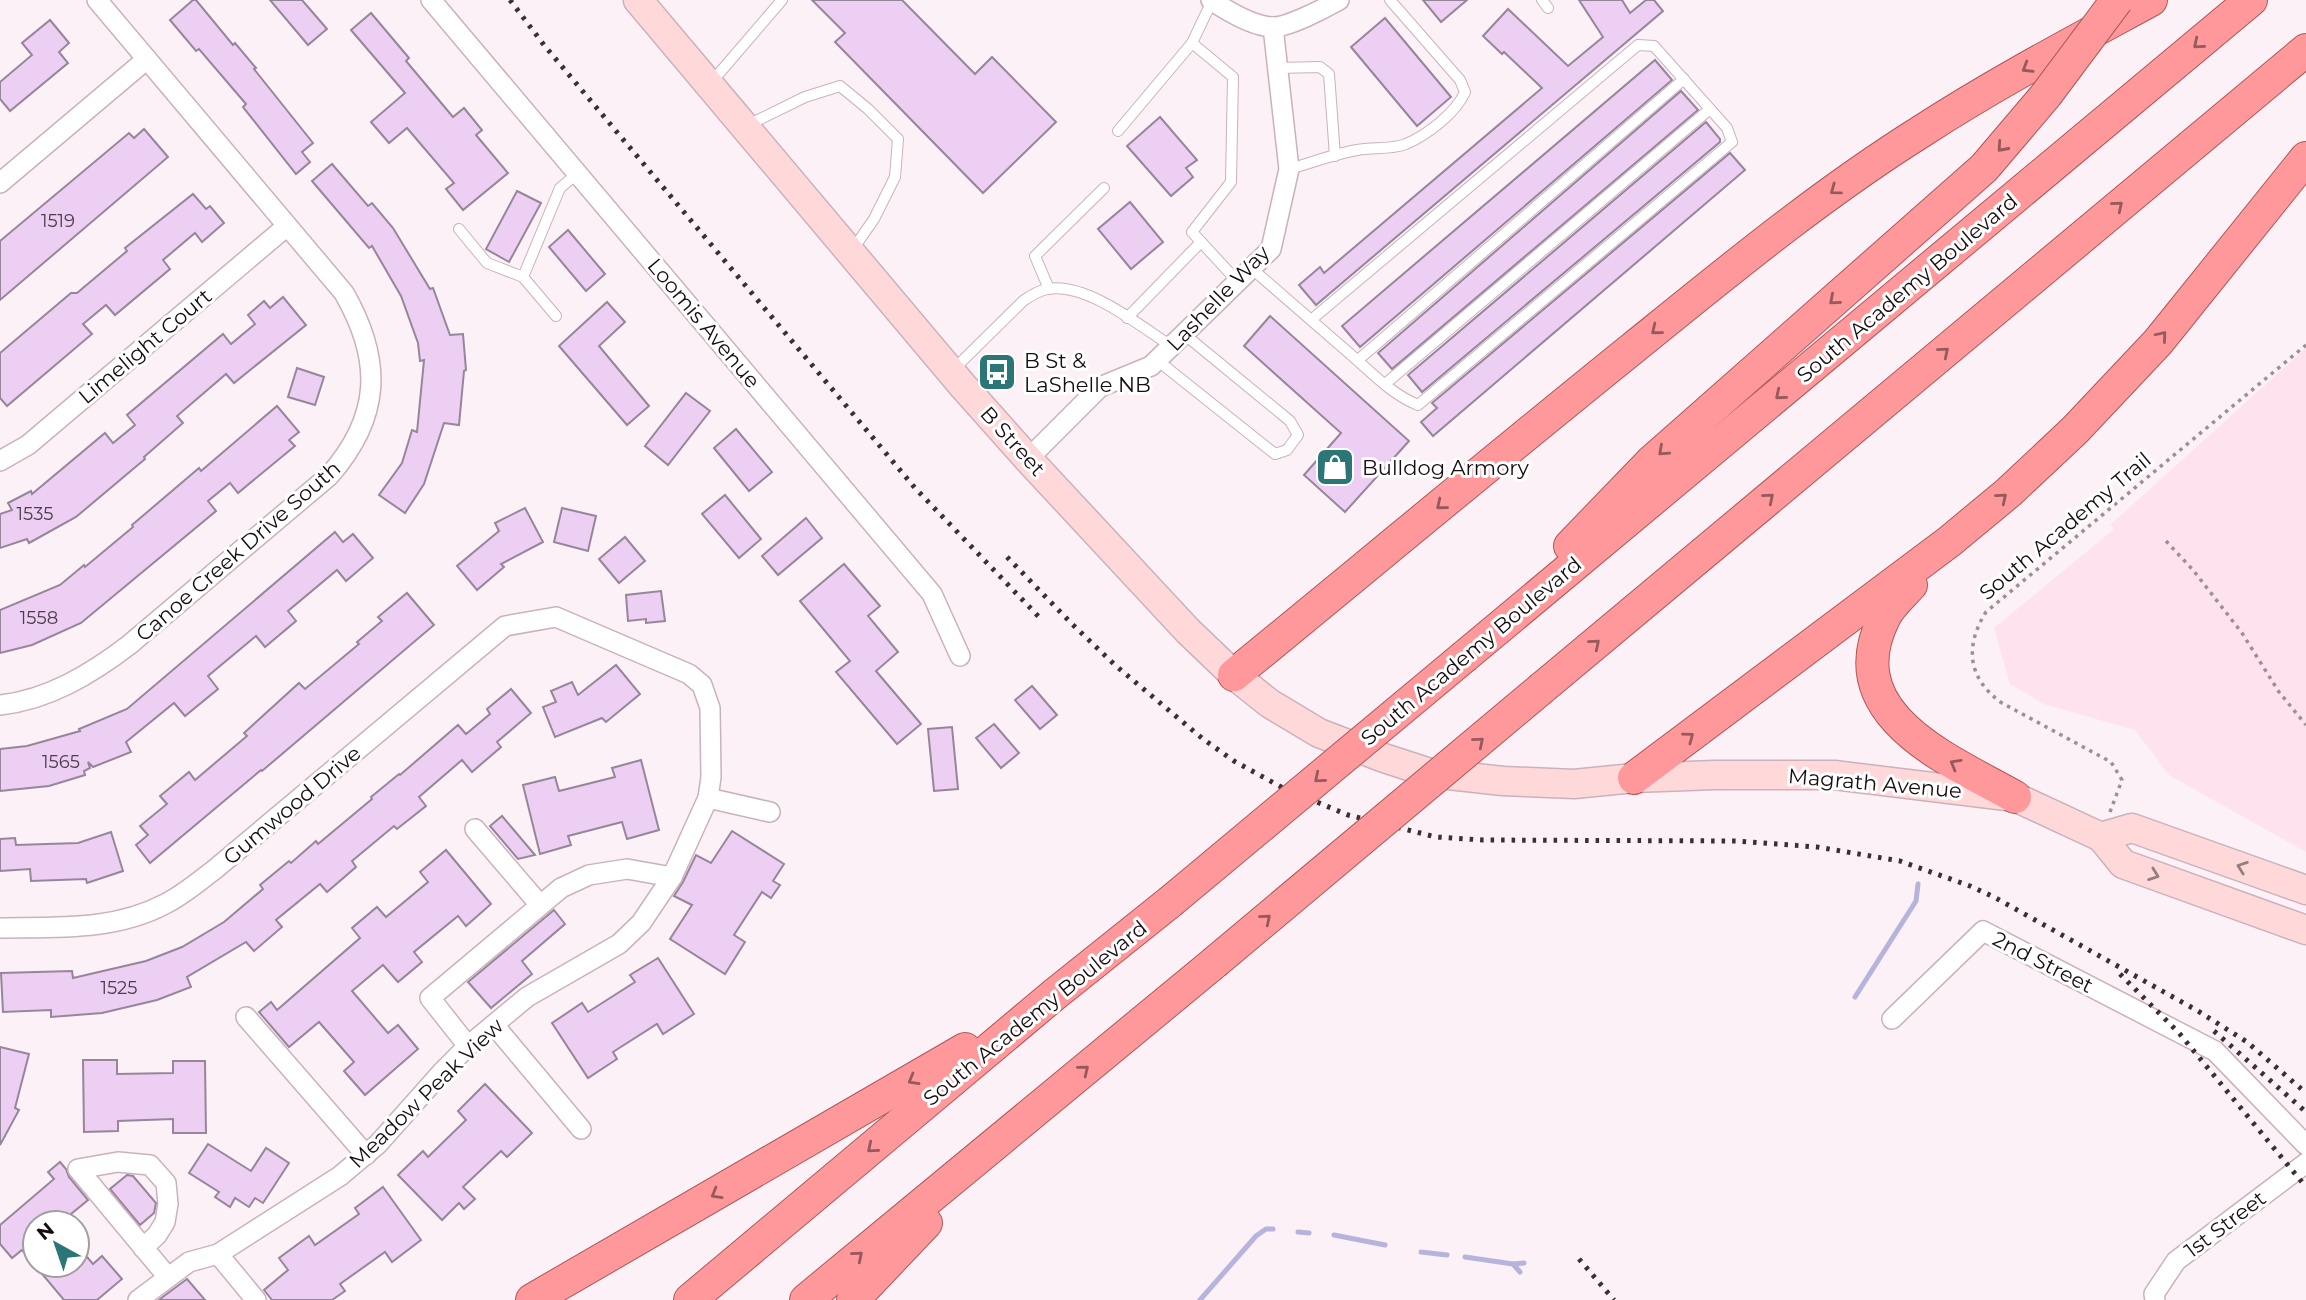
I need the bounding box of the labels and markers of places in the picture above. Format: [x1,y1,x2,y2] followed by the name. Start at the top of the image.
[1024,348,1151,397] place label: B St & LaShelle NB
[976,351,1018,393] bus stop icon: B St & LaShelle NB
[1314,446,1356,488] shop icon: Bulldog Armory
[1362,455,1530,480] place label: Bulldog Armory

